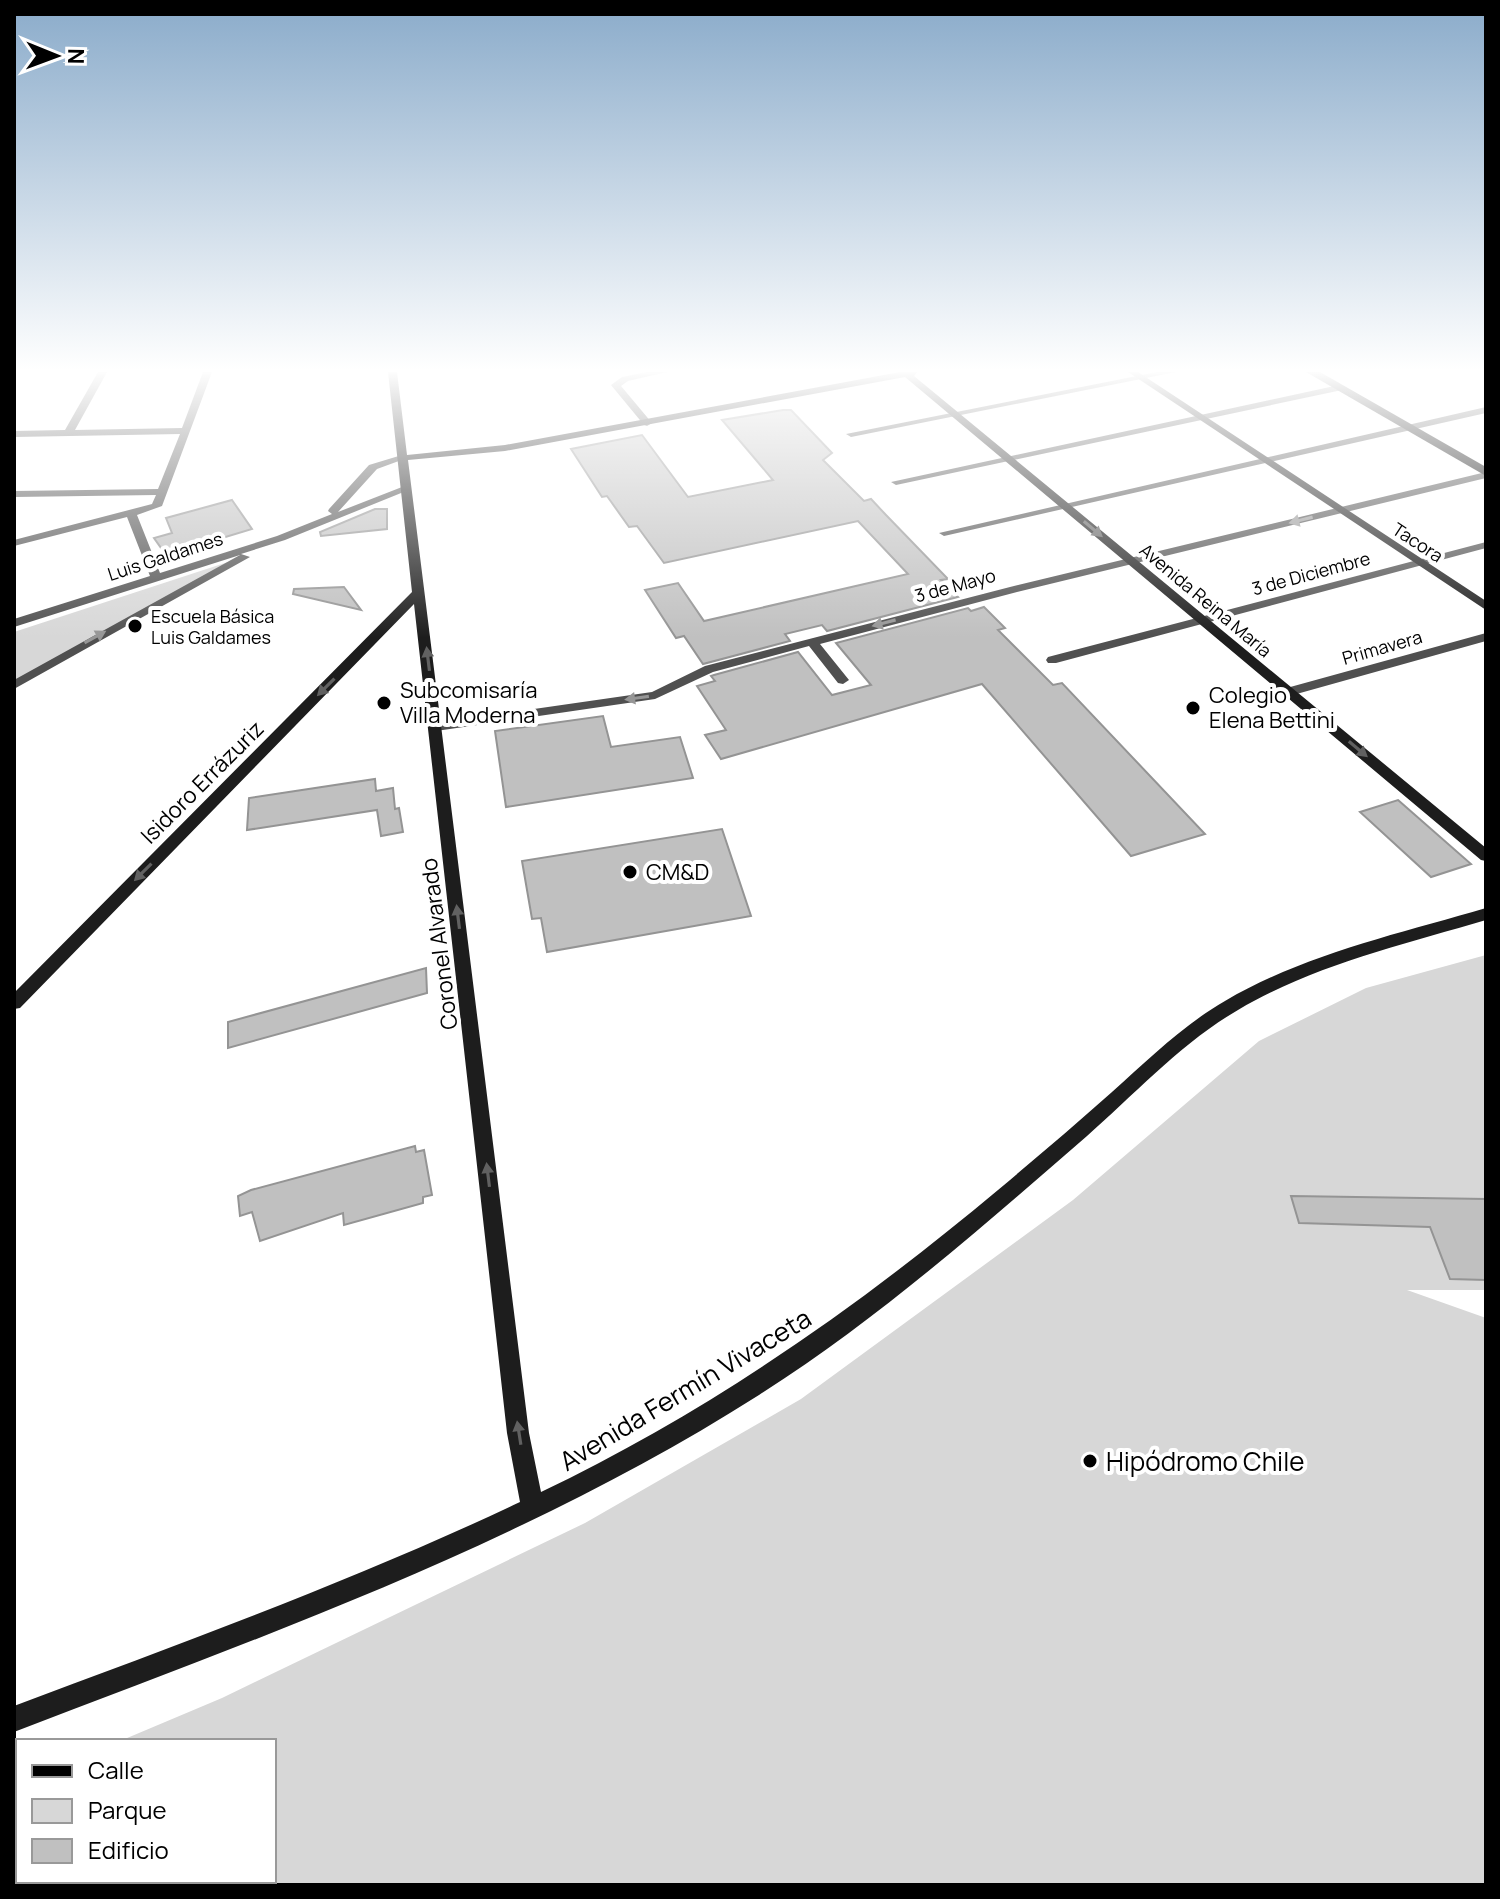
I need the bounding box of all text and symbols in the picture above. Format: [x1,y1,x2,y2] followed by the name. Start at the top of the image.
[16,16,96,96] north arrow
[61,48,91,65] text: N
[1289,514,1314,526] one-way arrow
[1388,517,1448,567] street label: Tacora
[1083,520,1103,537] one-way arrow
[104,526,226,586] street label: Luis Galdames
[1135,538,1277,662] street label: Avenida Reina María
[1249,546,1373,600] street label: 3 de Diciembre
[912,563,998,607] street label: 3 de Mayo
[151,604,274,649] place label: Escuela Básica Luis Galdames
[126,617,144,635] marker: Escuela Básica Luis Galdames
[872,617,897,629] one-way arrow
[1339,624,1425,670] street label: Primavera
[83,631,106,644] one-way arrow
[421,646,434,671] one-way arrow
[400,675,537,730] place label: Subcomisaría Villa Moderna
[318,677,336,696] one-way arrow
[1209,680,1335,735] place label: Colegio Elena Bettini
[624,692,649,705] one-way arrow
[375,694,393,712] marker: Subcomisaría Villa Moderna
[1184,699,1202,717] marker: Colegio Elena Bettini
[134,714,270,850] street label: Isidoro Errázuriz
[1347,740,1367,757] one-way arrow
[414,857,464,1031] street label: Coronel Alvarado
[646,857,709,887] place label: CM&D
[135,862,153,881] one-way arrow
[621,863,639,881] marker: CM&D
[451,904,464,929] one-way arrow
[481,1162,494,1187] one-way arrow
[552,1299,818,1479] street label: Avenida Fermín Vivaceta
[512,1420,525,1445] one-way arrow
[1106,1443,1304,1479] place label: Hipódromo Chile
[1081,1452,1099,1470] marker: Hipódromo Chile
[16,1739,276,1883] legend
[88,1753,144,1786] text: Calle
[88,1793,166,1826] text: Parque
[88,1833,169,1866] text: Edificio

